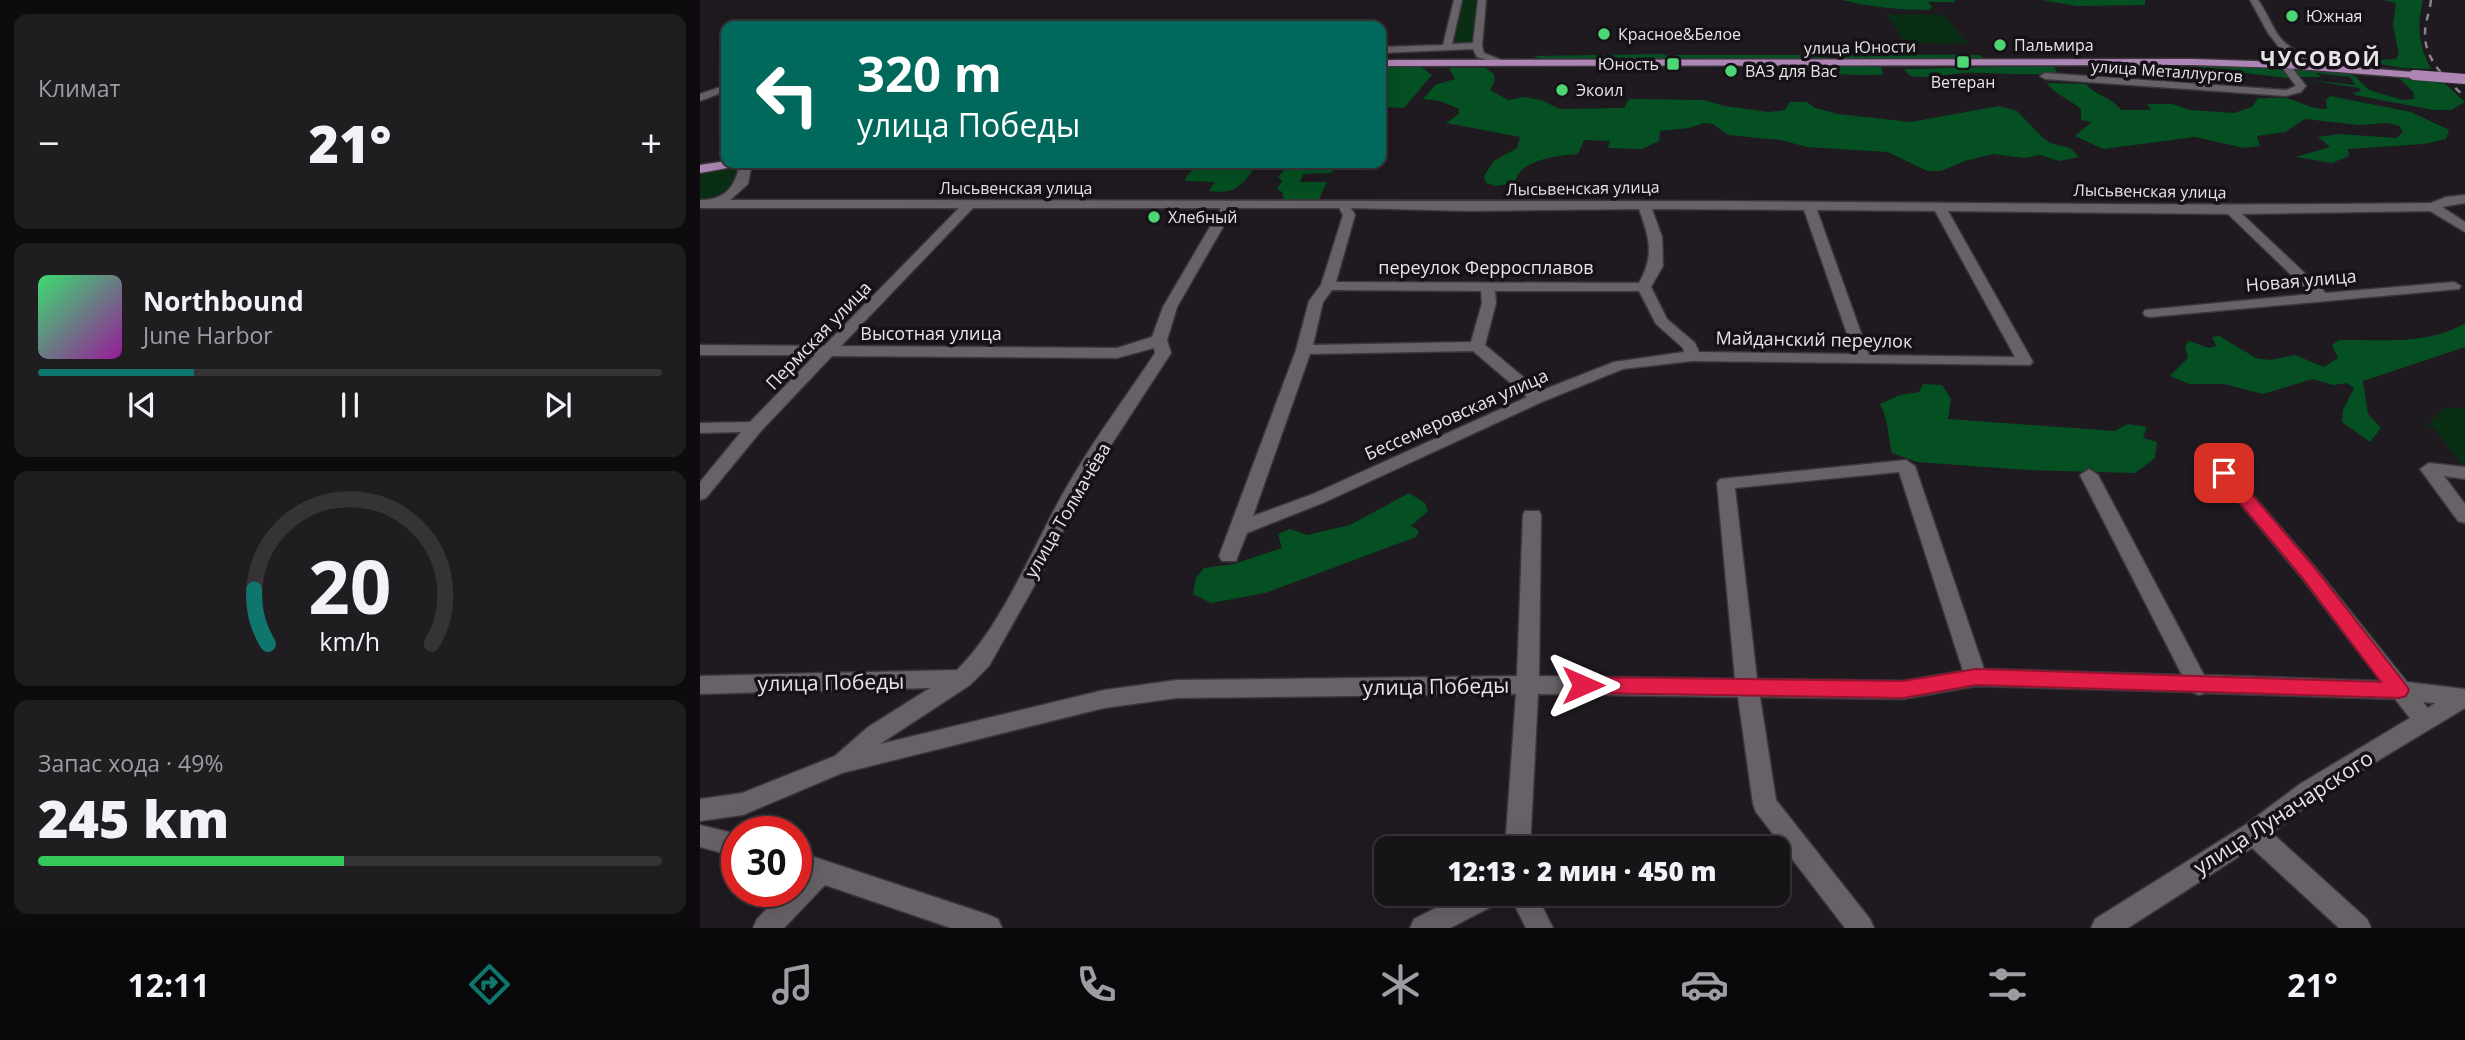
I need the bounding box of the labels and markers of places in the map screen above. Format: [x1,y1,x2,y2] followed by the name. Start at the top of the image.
[2306,5,2362,27] place label: Южная
[2284,8,2300,24] marker: Южная
[1618,23,1741,45] place label: Красное&Белое
[1596,26,1612,42] marker: Красное&Белое
[2014,34,2094,56] place label: Пальмира
[1992,37,2008,53] marker: Пальмира
[1598,53,1659,75] place label: Юность
[1955,54,1971,70] marker: Ветеран
[1665,56,1681,72] marker: Юность
[1745,60,1838,82] place label: ВАЗ для Вас
[1723,63,1739,79] marker: ВАЗ для Вас
[1931,71,1995,93] place label: Ветеран
[1576,79,1623,101] place label: Экоил
[1554,82,1570,98] marker: Экоил
[1168,206,1237,228] place label: Хлебный
[1146,209,1162,225] marker: Хлебный
[2194,443,2254,503] pin

